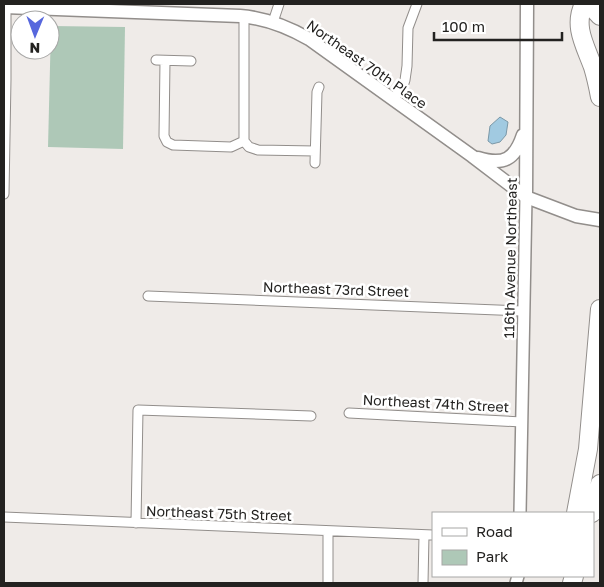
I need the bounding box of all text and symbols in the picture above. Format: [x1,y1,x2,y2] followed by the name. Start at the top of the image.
[10,10,60,60] north arrow
[434,10,562,42] scale bar
[304,16,430,112] street label: Northeast 70th Place
[442,17,485,35] text: 100 m
[29,40,40,57] text: N
[500,177,520,339] street label: 116th Avenue Northeast
[263,278,409,300] street label: Northeast 73rd Street
[362,391,510,415] street label: Northeast 74th Street
[146,502,292,524] street label: Northeast 75th Street
[432,512,594,577] legend
[476,522,513,540] text: Road
[476,547,509,565] text: Park

